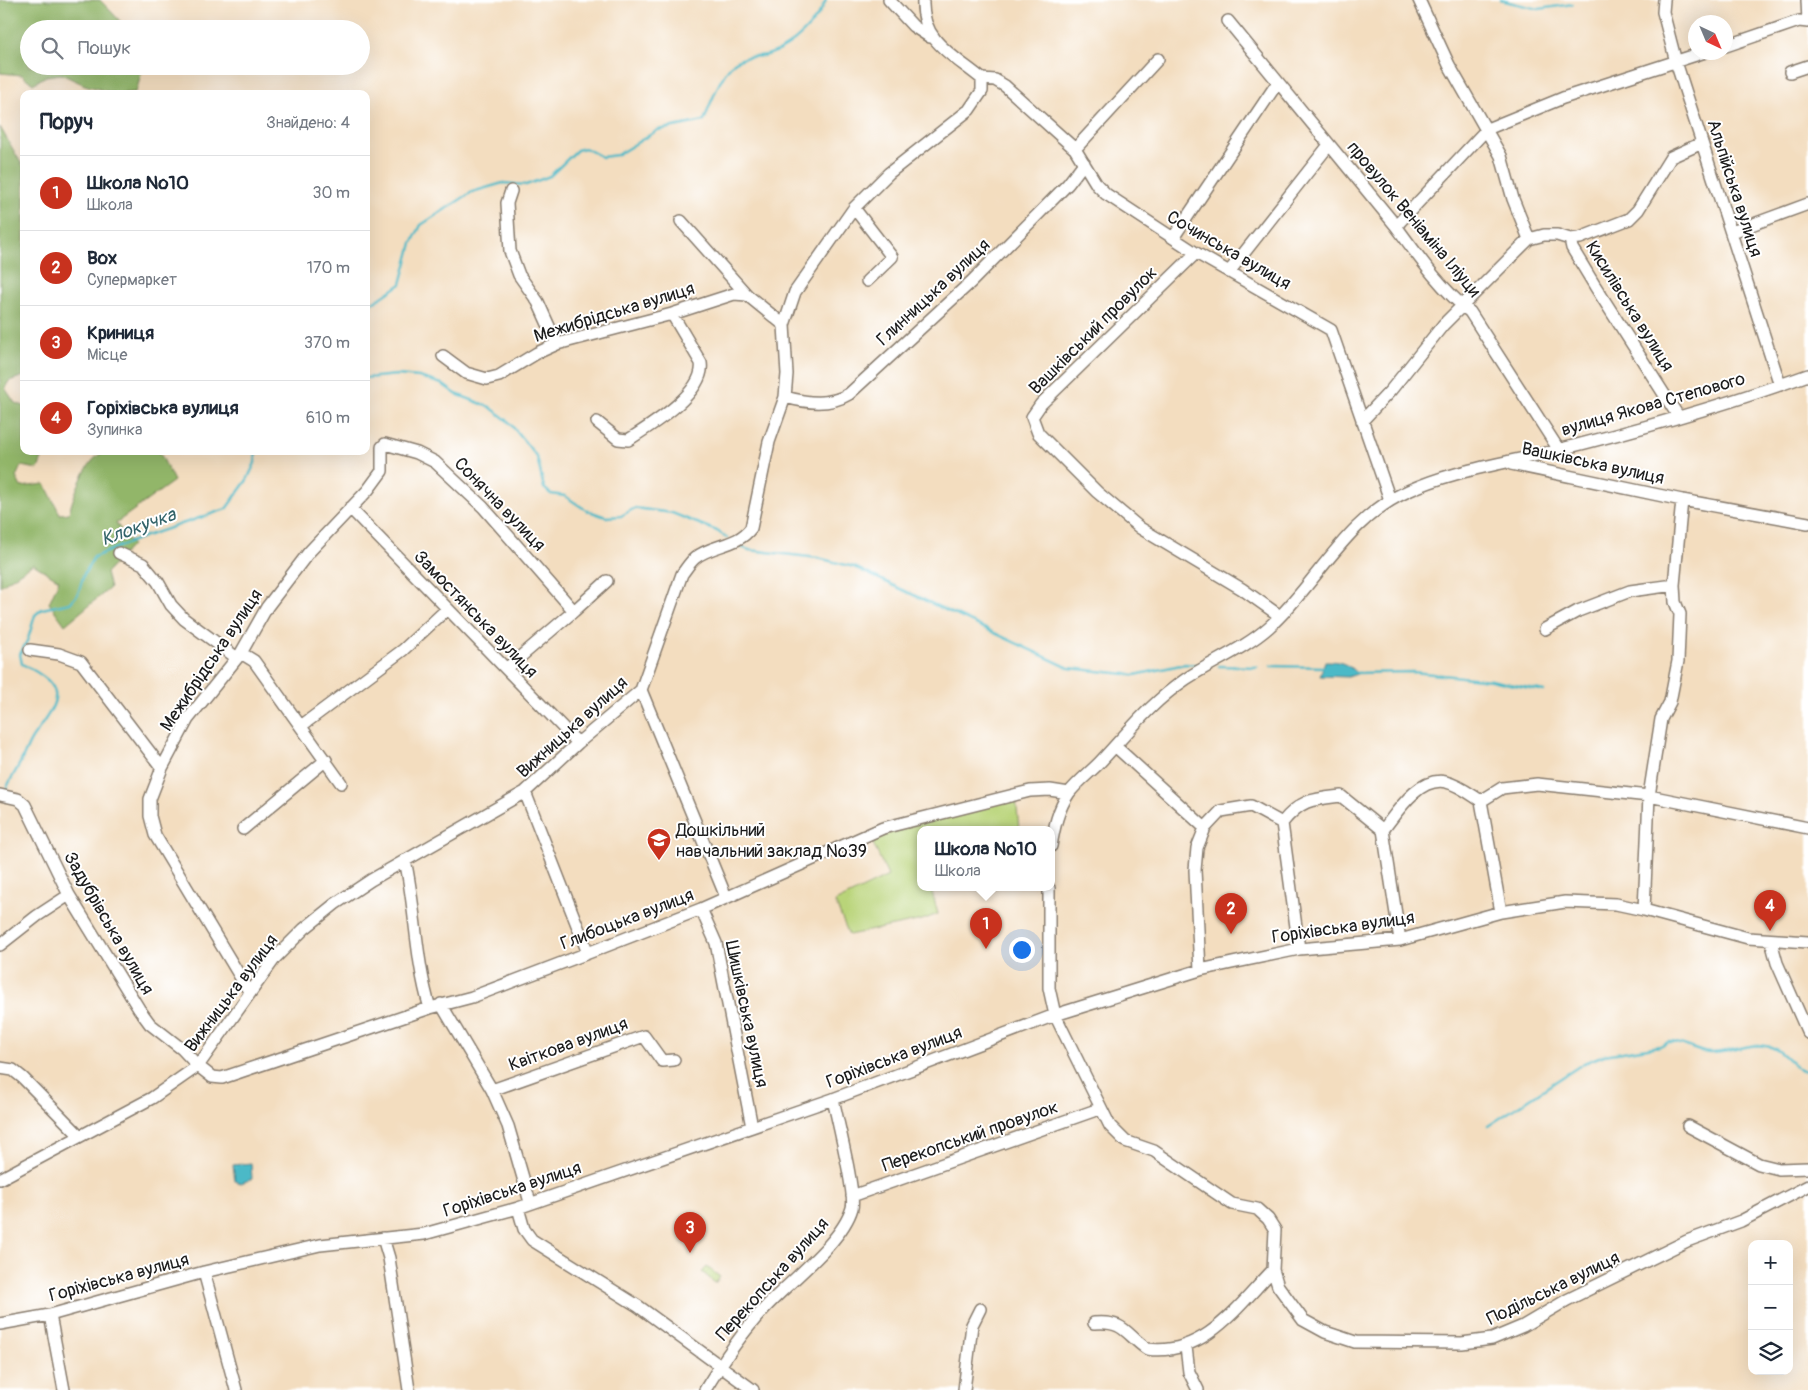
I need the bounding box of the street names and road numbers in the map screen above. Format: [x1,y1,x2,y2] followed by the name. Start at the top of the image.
[1701,117,1768,260] street label: Альпійська вулиця
[1342,137,1486,302] street label: провулок Веніаміна Іліуци
[1163,206,1295,295] street label: Сочинська вулиця
[872,234,995,351] street label: Глинницька вулиця
[1580,237,1679,376] street label: Кисилівська вулиця
[1024,261,1162,399] street label: Вашківський провулок
[531,277,697,348] street label: Межибрідська вулиця
[1558,367,1748,442] street label: вулиця Якова Степового
[1519,437,1666,490] street label: Вашківська вулиця
[449,452,550,556] street label: Сонячна вулиця
[409,546,543,683] street label: Замостянська вулиця
[155,585,268,736] street label: Межибрідська вулиця
[512,671,633,783] street label: Вижницька вулиця
[58,848,159,999] street label: Задубрівська вулиця
[557,883,697,955] street label: Глибоцька вулиця
[1270,906,1416,949] street label: Горіхівська вулиця
[180,930,283,1057] street label: Вижницька вулиця
[720,939,773,1090] street label: Шишківська вулиця
[505,1012,631,1077] street label: Квіткова вулиця
[823,1021,965,1094] street label: Горіхівська вулиця
[879,1096,1061,1177] street label: Перекопський провулок
[440,1156,584,1223] street label: Горіхівська вулиця
[711,1213,834,1346] street label: Перекопська вулиця
[1483,1246,1623,1331] street label: Подільська вулиця
[47,1248,192,1307] street label: Горіхівська вулиця

